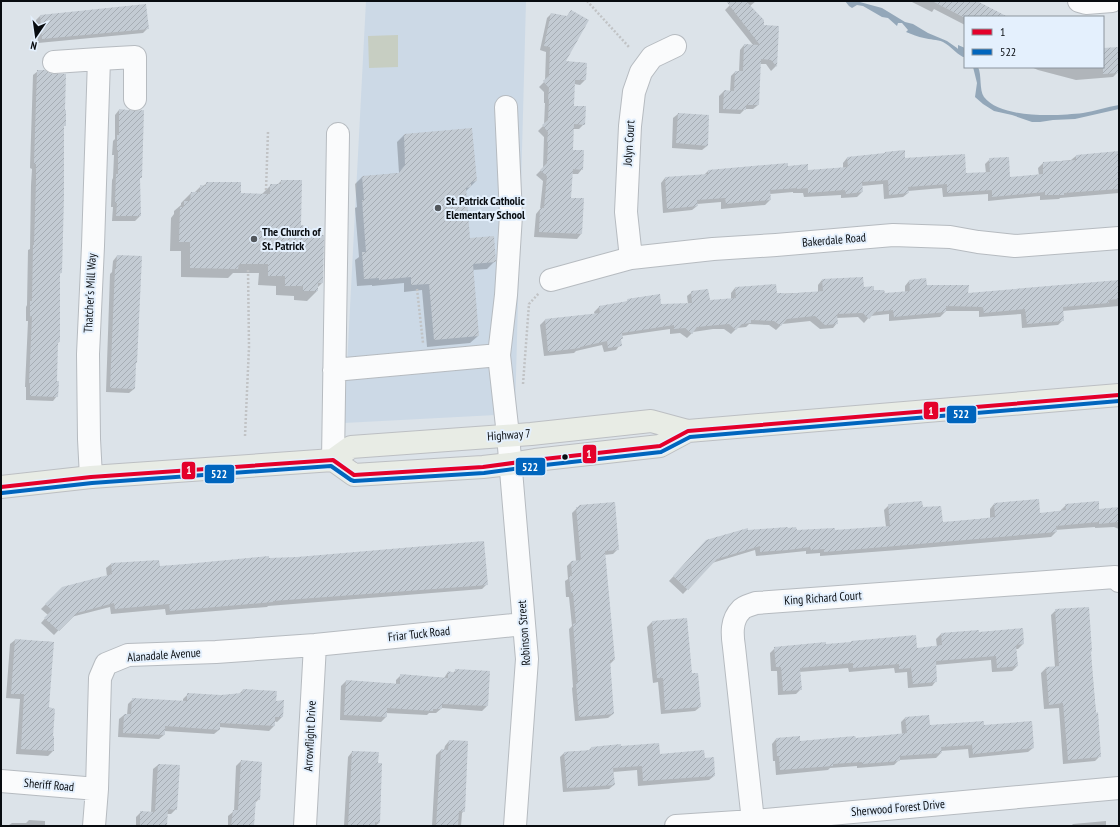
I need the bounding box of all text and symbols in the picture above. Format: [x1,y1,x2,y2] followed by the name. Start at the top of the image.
[16,16,56,56] north arrow
[964,16,1104,68] legend
[1000,24,1005,39] text: 1
[29,38,38,53] text: N
[1000,44,1016,59] text: 522
[619,119,638,167] street label: Jolyn Court
[446,193,525,222] place label: St. Patrick Catholic Elementary School
[433,203,443,213] marker: St. Patrick Catholic Elementary School
[262,224,322,253] place label: The Church of St. Patrick
[801,229,866,250] street label: Bakerdale Road
[249,234,259,244] marker: The Church of St. Patrick
[80,252,99,333] street label: Thatcher's Mill Way
[923,401,939,420] line badge: 1
[928,404,934,418] text: 1
[946,405,977,424] line badge: 522
[953,407,969,421] text: 522
[487,426,531,444] street label: Highway 7
[582,444,597,464] line badge: 1
[586,447,592,461] text: 1
[560,452,570,462] unlabelled marker
[515,457,546,476] line badge: 522
[522,460,538,474] text: 522
[181,461,196,480] line badge: 1
[186,463,192,477] text: 1
[204,464,235,484] line badge: 522
[211,467,227,481] text: 522
[784,587,863,608] street label: King Richard Court
[514,599,533,666] street label: Robinson Street
[387,623,451,644] street label: Friar Tuck Road
[127,644,201,665] street label: Alanadale Avenue
[300,700,319,772] street label: Arrowflight Drive
[23,775,75,794] street label: Sheriff Road
[851,796,945,819] street label: Sherwood Forest Drive

